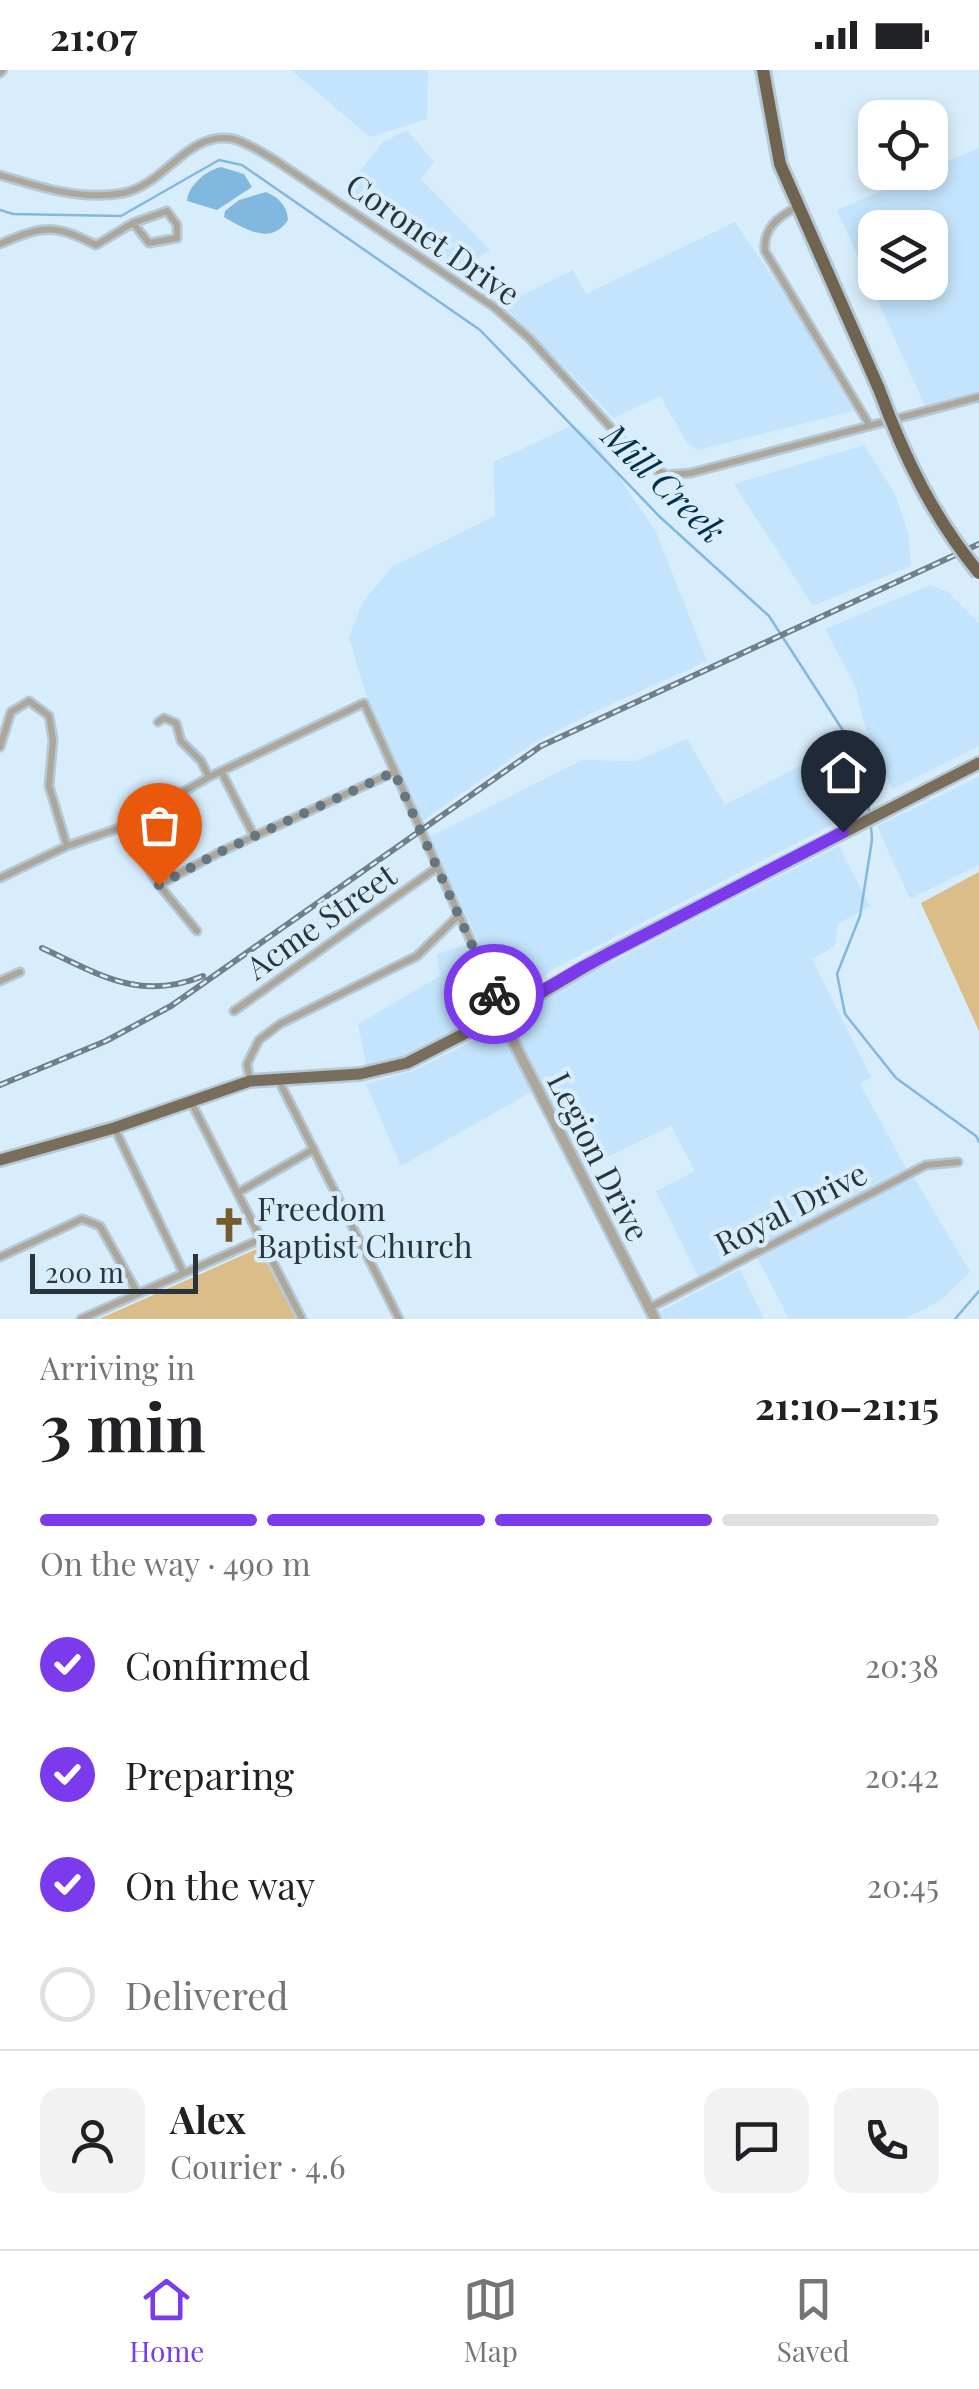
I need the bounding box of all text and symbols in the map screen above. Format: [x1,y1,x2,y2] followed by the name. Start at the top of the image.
[50,10,137,61] text: 21:07
[858,100,948,300] map controls
[858,100,948,190] button: locate
[339,162,529,314] street label: Coronet Drive
[858,210,948,300] button: layers
[592,410,737,552] water label: Mill Creek
[801,730,886,833] pin
[816,745,871,800] icon: home
[117,783,202,886] pin
[132,798,187,853] icon: bag
[235,852,404,988] street label: Acme Street
[444,944,544,1044] courier
[467,967,522,1022] icon: bike
[539,1064,661,1248] street label: Legion Drive
[707,1150,873,1264] street label: Royal Drive
[257,1186,473,1266] place label: Freedom Baptist Church
[210,1206,248,1244] church icon: Freedom Baptist Church
[30,1249,198,1294] scale bar
[45,1253,124,1290] text: 200 m
[40,1345,195,1388] text: Arriving in
[755,1379,939,1430] text: 21:10–21:15
[40,1382,206,1468] text: 3 min
[40,1541,311,1584] text: On the way · 490 m
[40,1637,95,1692] icon: check
[125,1639,310,1690] text: Confirmed
[865,1643,939,1686] text: 20:38
[40,1747,95,1802] icon: check
[125,1749,294,1800] text: Preparing
[865,1753,939,1796] text: 20:42
[40,1857,95,1912] icon: check
[125,1859,315,1910] text: On the way
[867,1863,939,1906] text: 20:45
[125,1969,289,2020] text: Delivered
[40,2088,145,2193] button: person
[704,2088,809,2193] button: chat
[834,2088,939,2193] button: phone
[170,2093,246,2144] text: Alex
[170,2144,346,2187] text: Courier · 4.6
[129,2272,204,2369] tab: Home
[463,2272,518,2369] tab: Map
[777,2272,850,2369] tab: Saved

